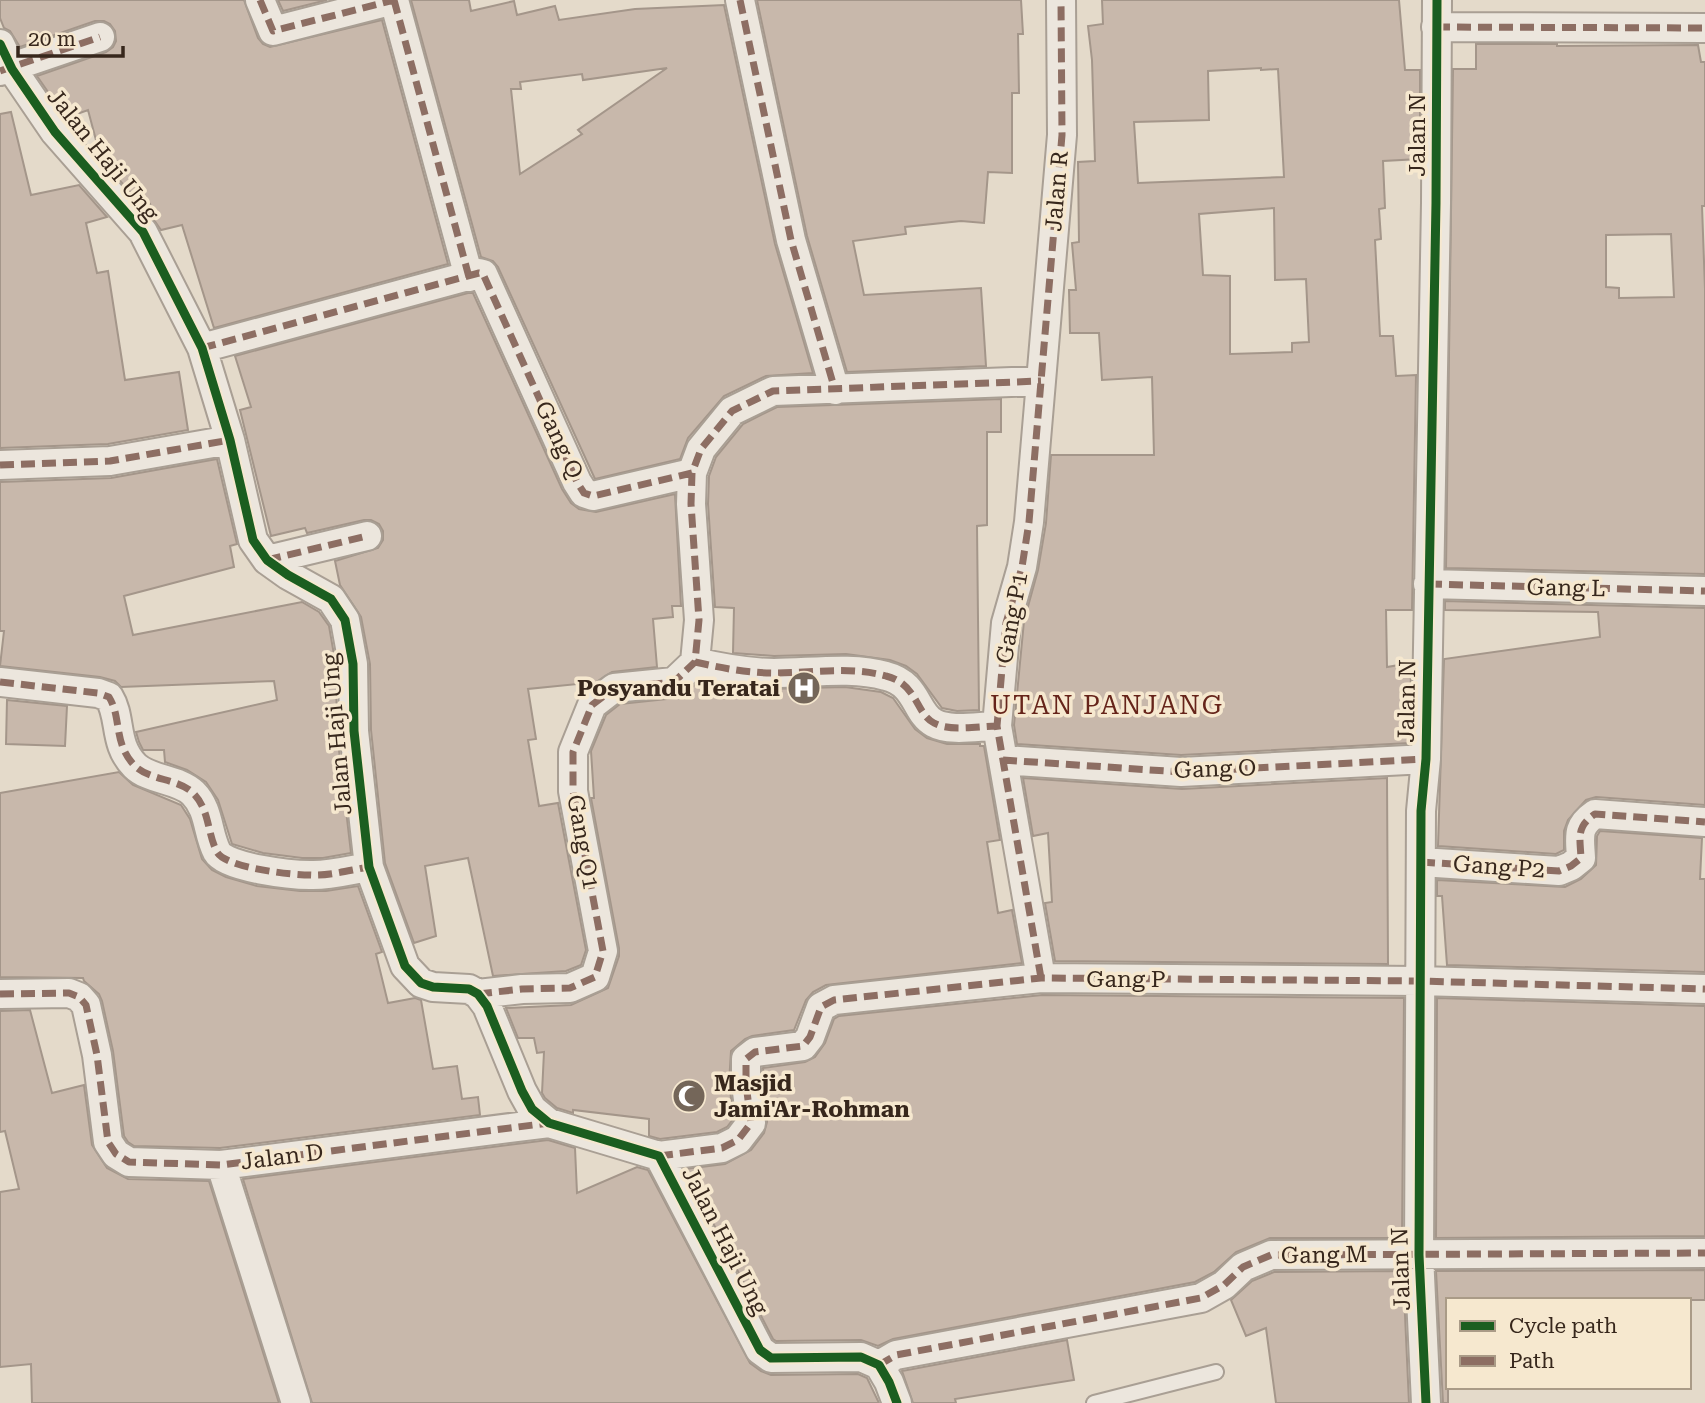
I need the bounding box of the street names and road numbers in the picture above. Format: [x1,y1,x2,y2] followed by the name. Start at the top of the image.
[41,83,165,227] street label: Jalan Haji Ung
[1404,93,1431,177] street label: Jalan N
[1040,149,1074,233] street label: Jalan R
[529,397,589,483] street label: Gang Q
[991,570,1033,666] street label: Gang P1
[1526,574,1606,602] street label: Gang L
[316,652,358,816] street label: Jalan Haji Ung
[1393,659,1421,743] street label: Jalan N
[1173,754,1257,784] street label: Gang O
[561,793,605,891] street label: Gang Q1
[1452,850,1546,884] street label: Gang P2
[1086,966,1166,993] street label: Gang P
[239,1139,325,1175] street label: Jalan D
[676,1163,774,1319] street label: Jalan Haji Ung
[1386,1227,1416,1311] street label: Jalan N
[1281,1241,1367,1269] street label: Gang M

